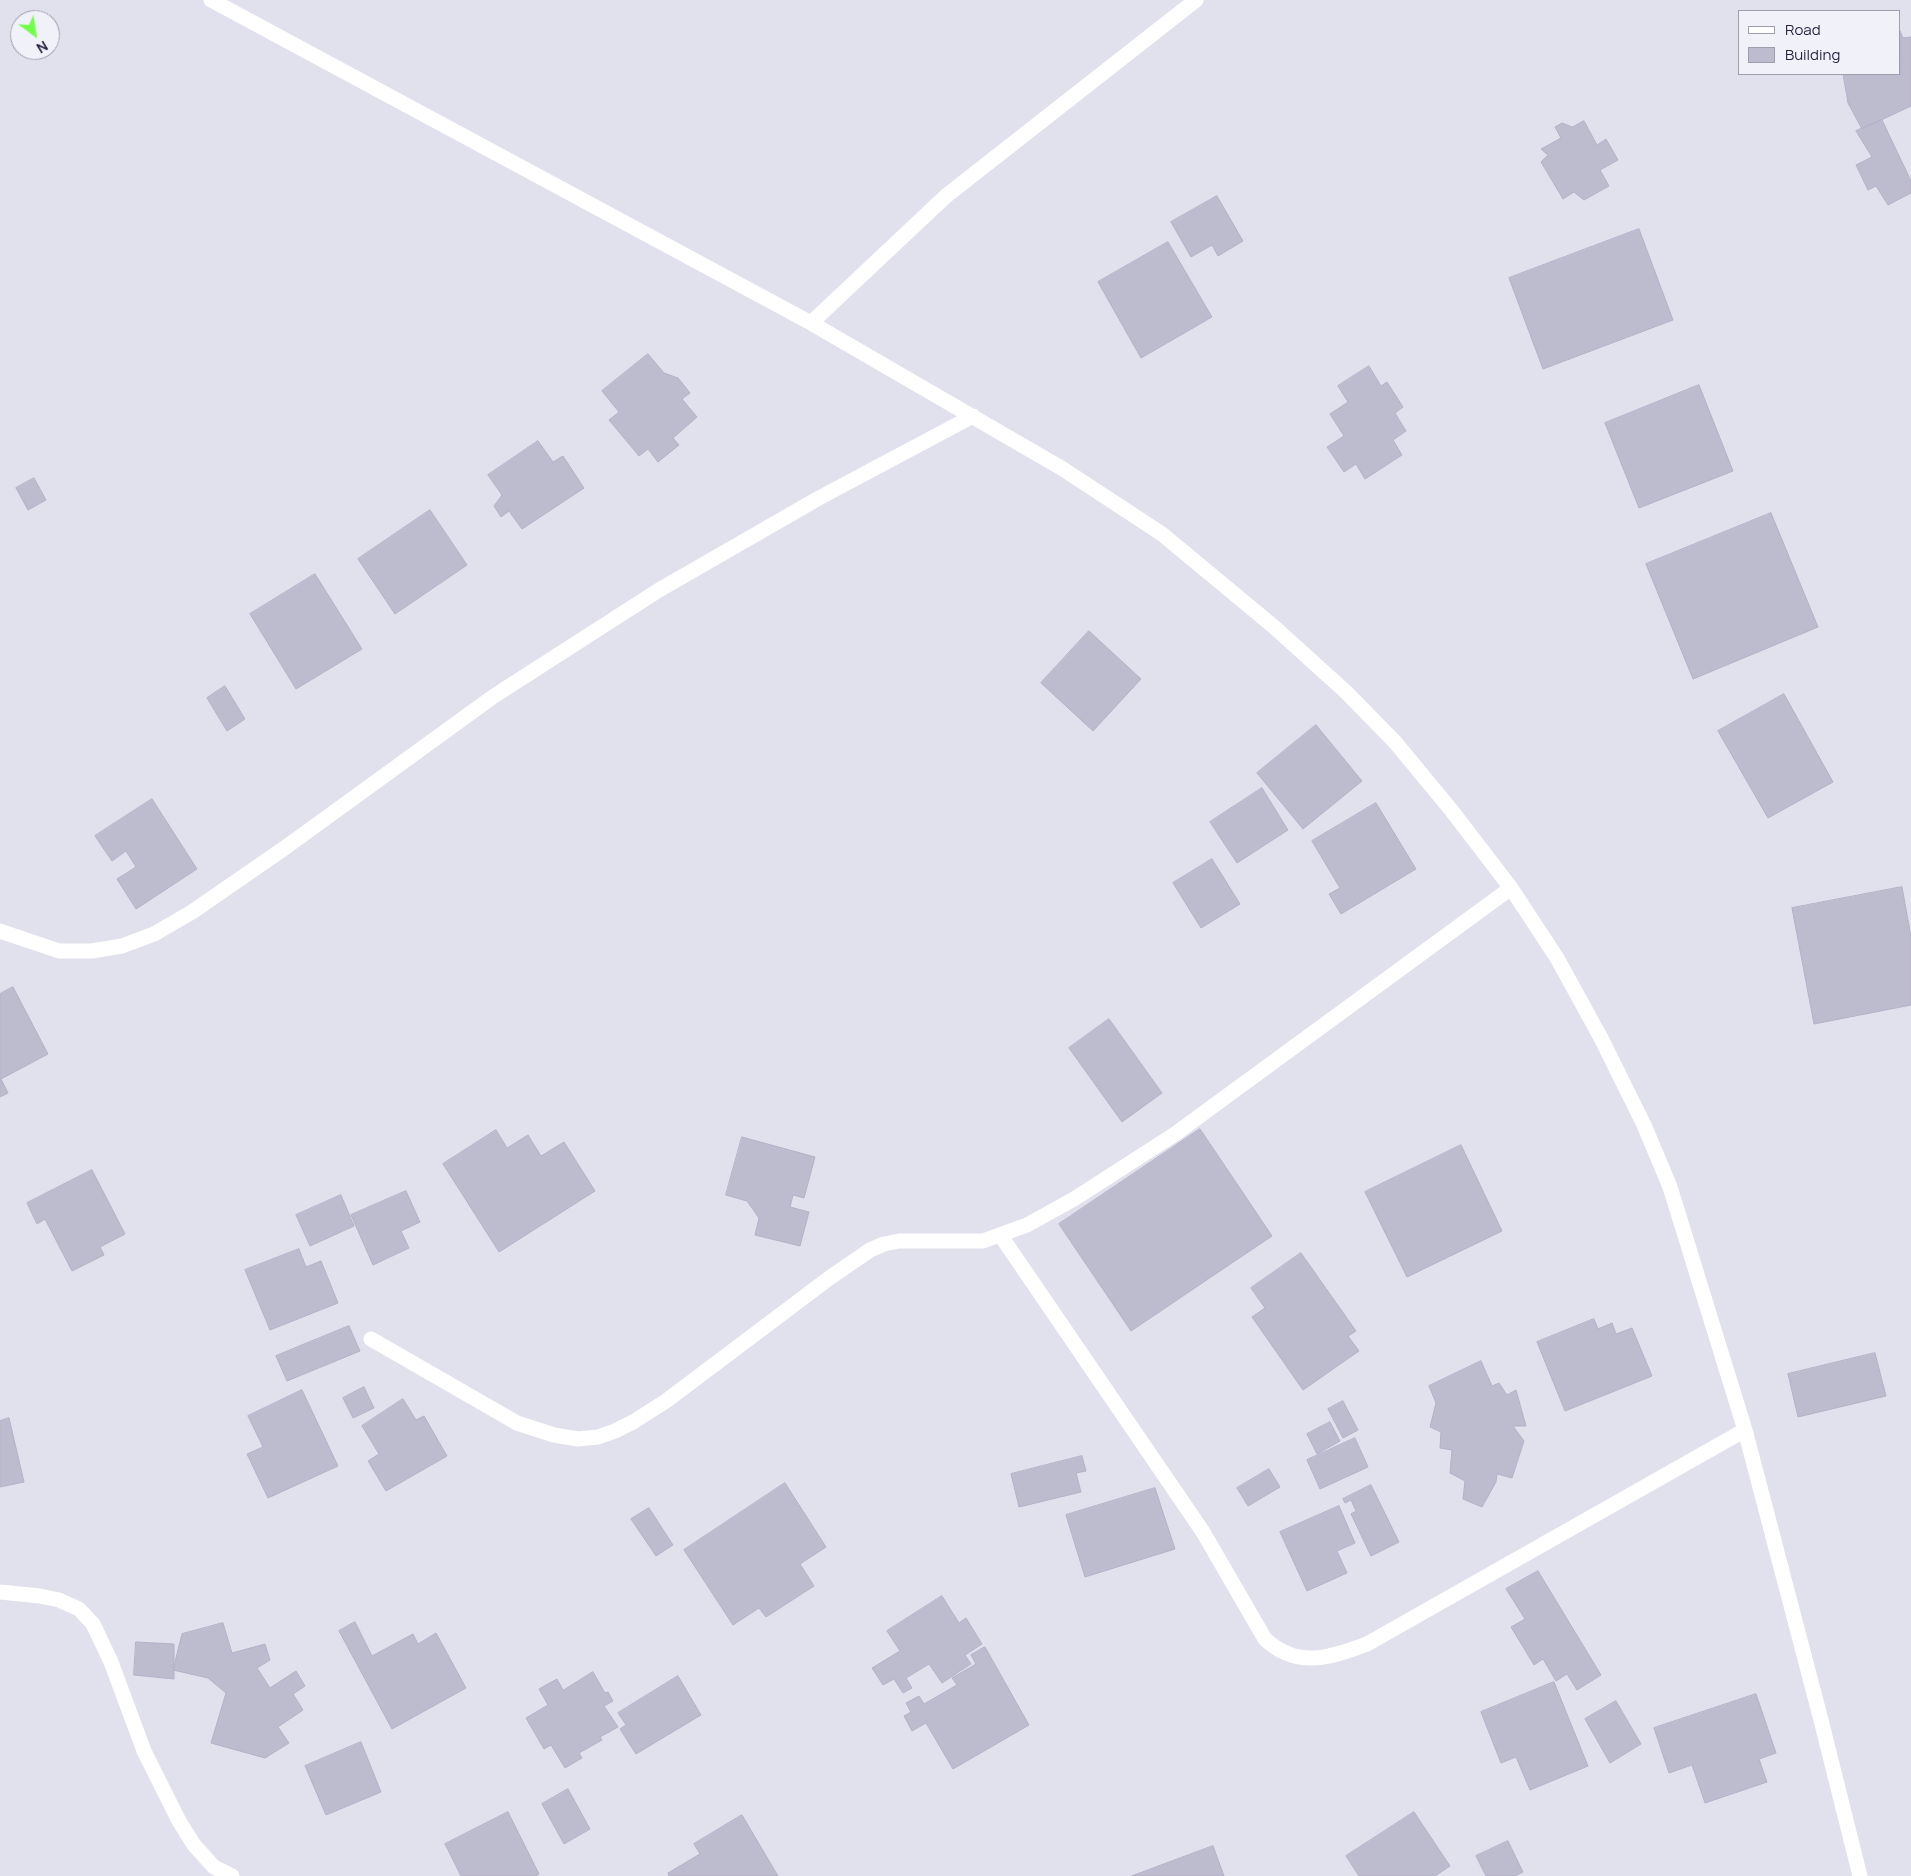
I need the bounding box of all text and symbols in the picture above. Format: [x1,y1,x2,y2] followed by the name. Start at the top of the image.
[10,10,60,60] north arrow
[1738,10,1901,75] legend
[1785,19,1821,40] text: Road
[33,37,52,58] text: N
[1785,44,1840,65] text: Building

